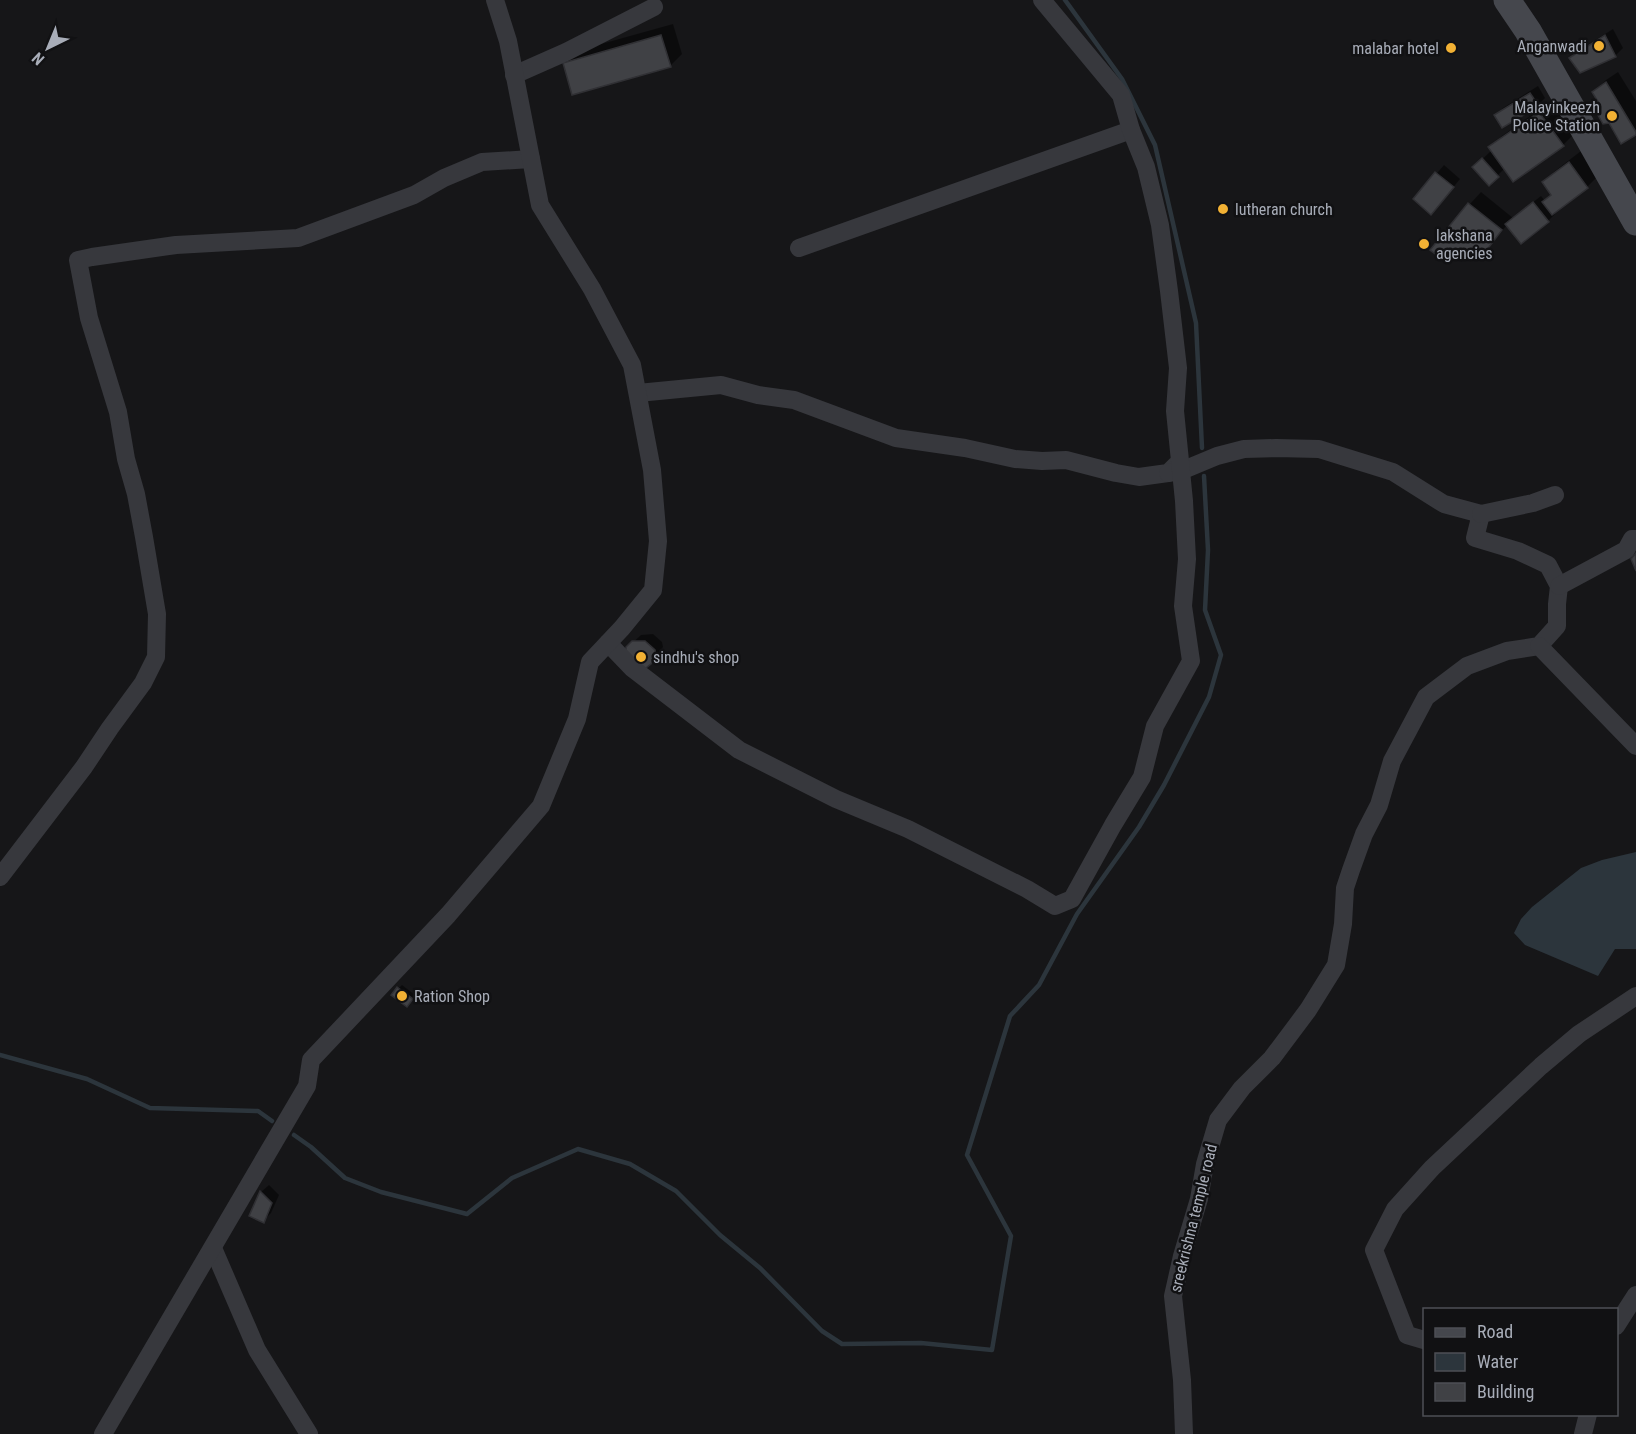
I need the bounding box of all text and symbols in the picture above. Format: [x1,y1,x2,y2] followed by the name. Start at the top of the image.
[18,18,78,78] north arrow
[1517,37,1587,56] place label: Anganwadi
[1352,39,1439,58] place label: malabar hotel
[1592,39,1606,53] marker: Anganwadi
[1444,41,1458,55] marker: malabar hotel
[28,48,48,69] text: N
[1512,98,1600,135] place label: Malayinkeezh Police Station
[1605,109,1619,123] marker: Malayinkeezh Police Station
[1235,200,1333,219] place label: lutheran church
[1216,202,1230,216] marker: lutheran church
[1436,226,1493,263] place label: lakshana agencies
[1417,237,1431,251] marker: lakshana agencies
[653,648,739,667] place label: sindhu's shop
[634,650,648,664] marker: sindhu's shop
[414,987,490,1006] place label: Ration Shop
[395,989,409,1003] marker: Ration Shop
[1166,1142,1221,1294] street label: sreekrishna temple road
[1423,1308,1618,1416] legend
[1477,1321,1513,1342] text: Road
[1477,1351,1519,1372] text: Water
[1477,1381,1534,1402] text: Building

